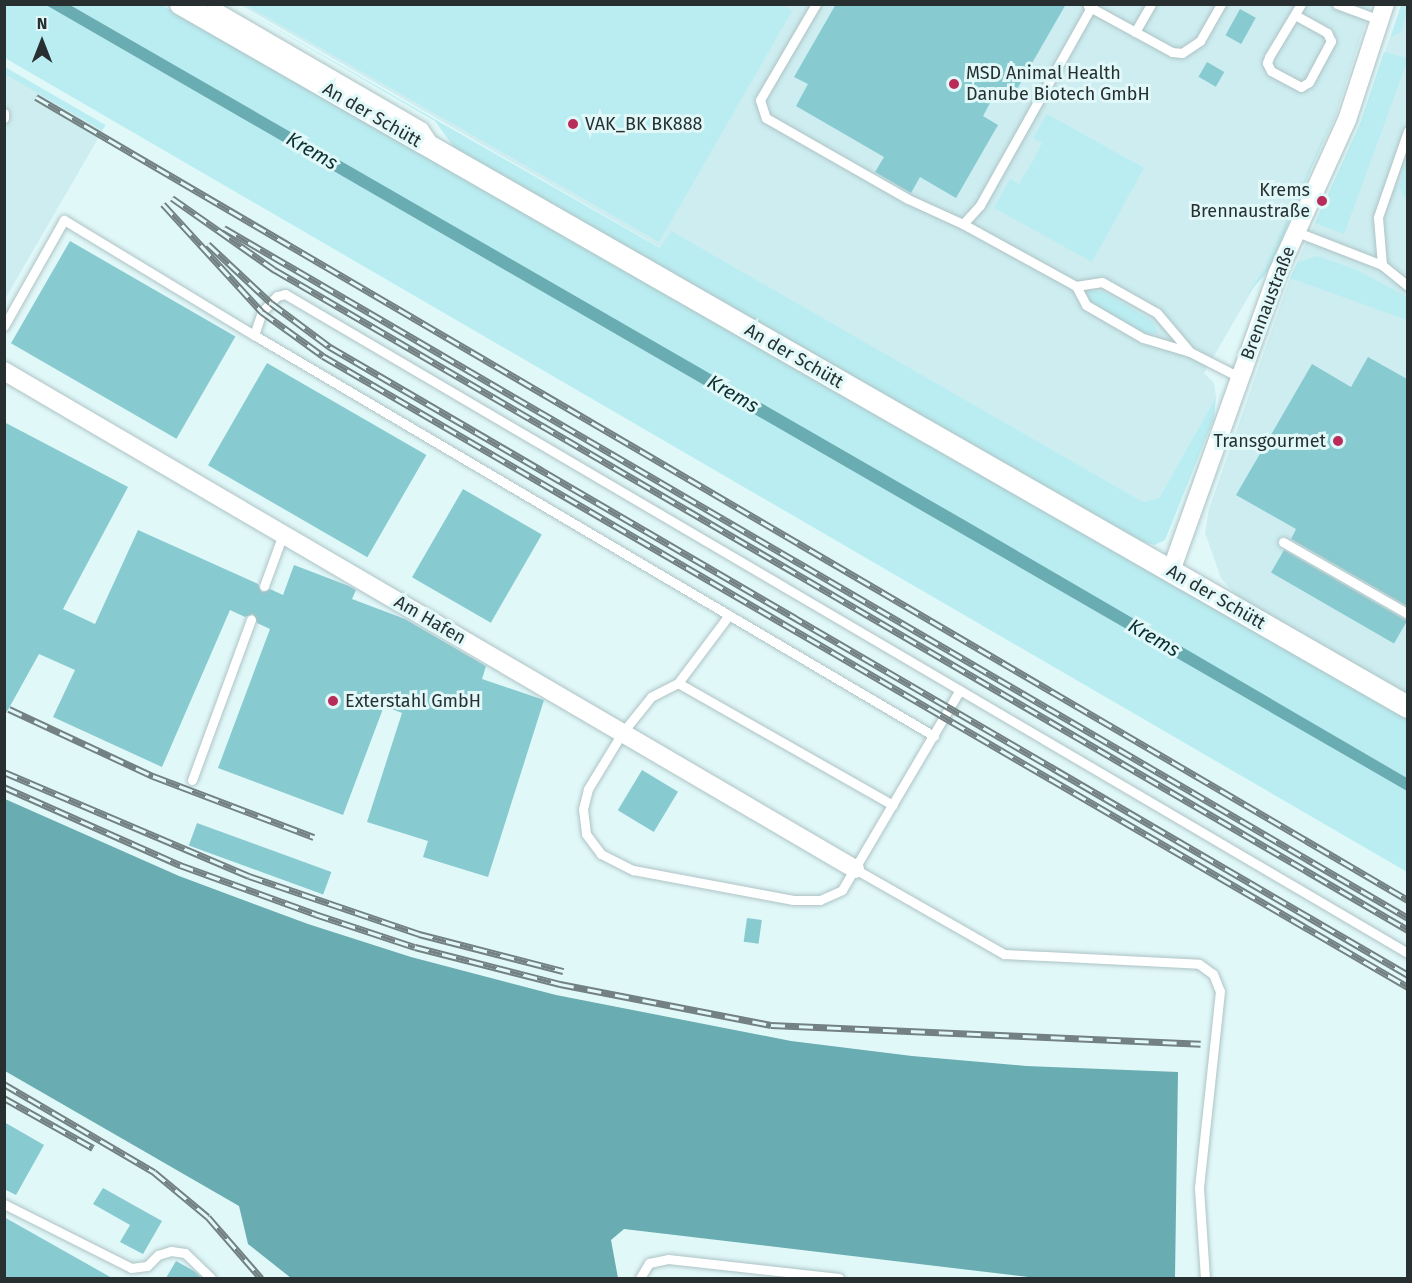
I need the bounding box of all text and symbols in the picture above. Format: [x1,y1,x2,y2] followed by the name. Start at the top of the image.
[12,12,72,72] north arrow
[37,14,47,33] text: N
[966,63,1150,106] place label: MSD Animal Health Danube Biotech GmbH
[947,77,961,91] marker: MSD Animal Health Danube Biotech GmbH
[319,78,425,152] street label: An der Schütt
[585,113,702,135] place label: VAK_BK BK888
[566,117,580,131] marker: VAK_BK BK888
[282,127,342,175] water label: Krems
[1190,180,1310,222] place label: Krems Brennaustraße
[1315,194,1329,208] marker: Krems Brennaustraße
[1236,243,1300,363] street label: Brennaustraße
[741,319,847,393] street label: An der Schütt
[703,370,763,418] water label: Krems
[1213,430,1326,452] place label: Transgourmet
[1331,434,1345,448] marker: Transgourmet
[1163,560,1269,634] street label: An der Schütt
[391,591,469,649] street label: Am Hafen
[1124,614,1184,662] water label: Krems
[345,690,481,712] place label: Exterstahl GmbH
[326,694,340,708] marker: Exterstahl GmbH

